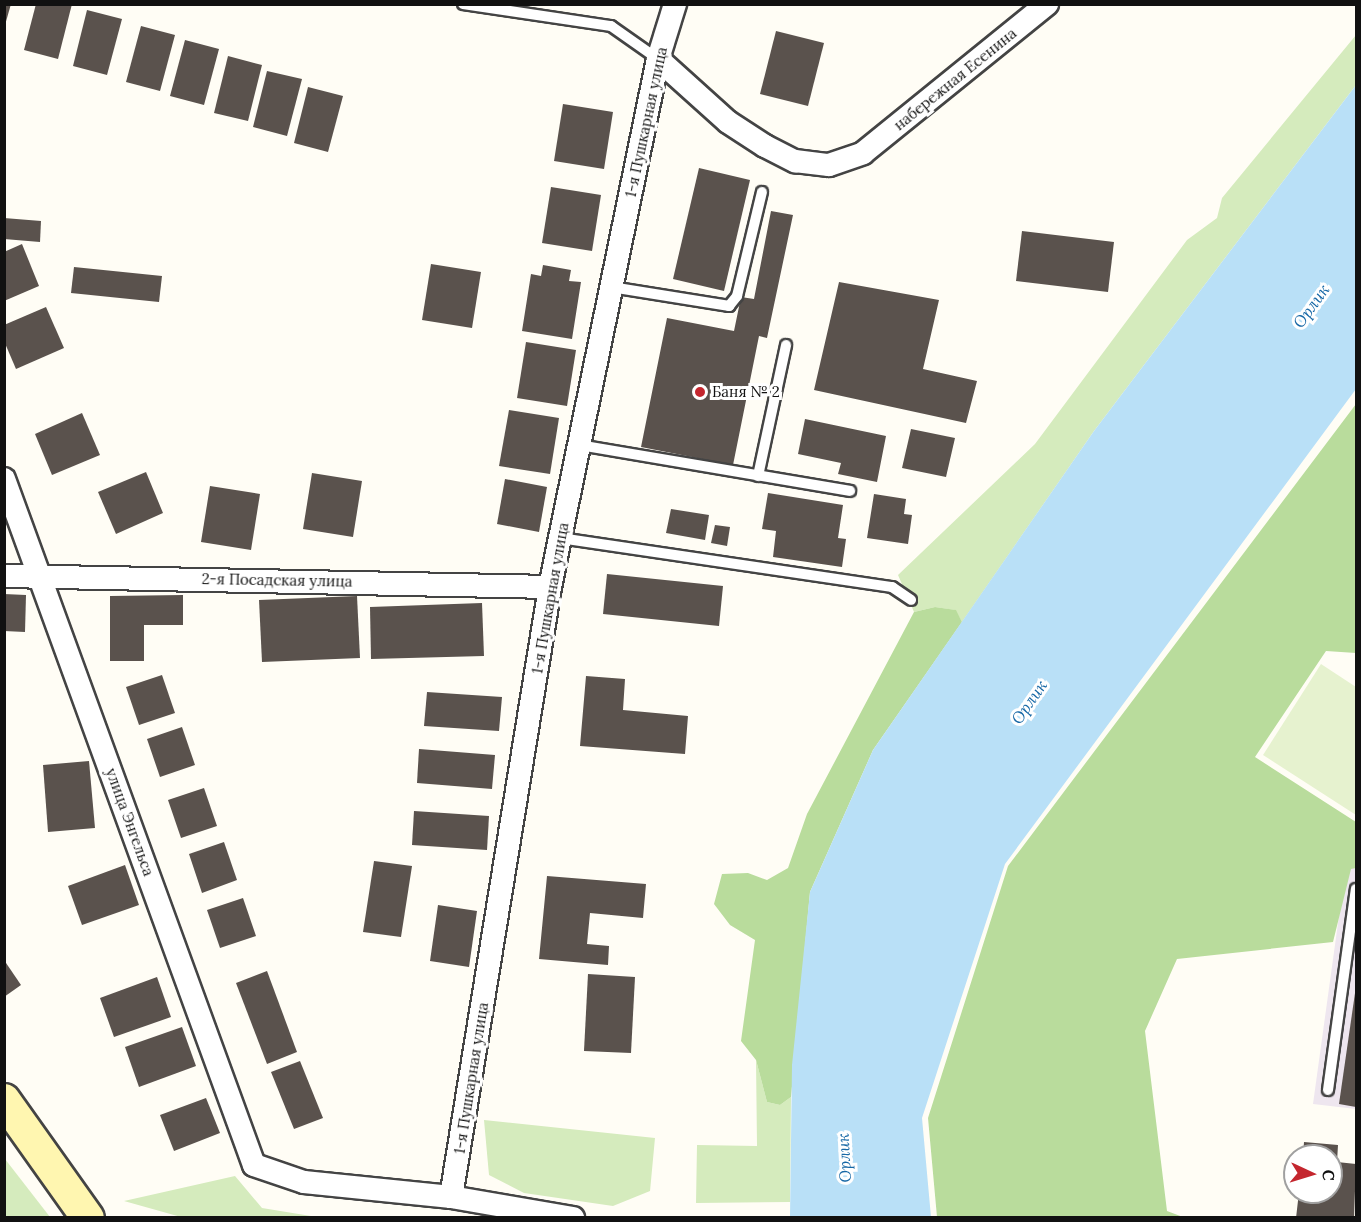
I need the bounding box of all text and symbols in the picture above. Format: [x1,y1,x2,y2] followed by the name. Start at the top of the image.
[890,24,1020,134] street label: набережная Есенина
[621,45,671,199] street label: 1-я Пушкарная улица
[1289,280,1333,332] water label: Орлик
[712,383,780,401] place label: Баня № 2
[693,385,707,399] marker: Баня № 2
[528,521,572,675] street label: 1-я Пушкарная улица
[202,570,352,590] street label: 2-я Посадская улица
[1007,676,1051,728] water label: Орлик
[102,765,158,879] street label: улица Энгельса
[450,1001,492,1155] street label: 1-я Пушкарная улица
[833,1133,855,1183] water label: Орлик
[1283,1144,1343,1204] north arrow
[1319,1169,1339,1181] text: С

